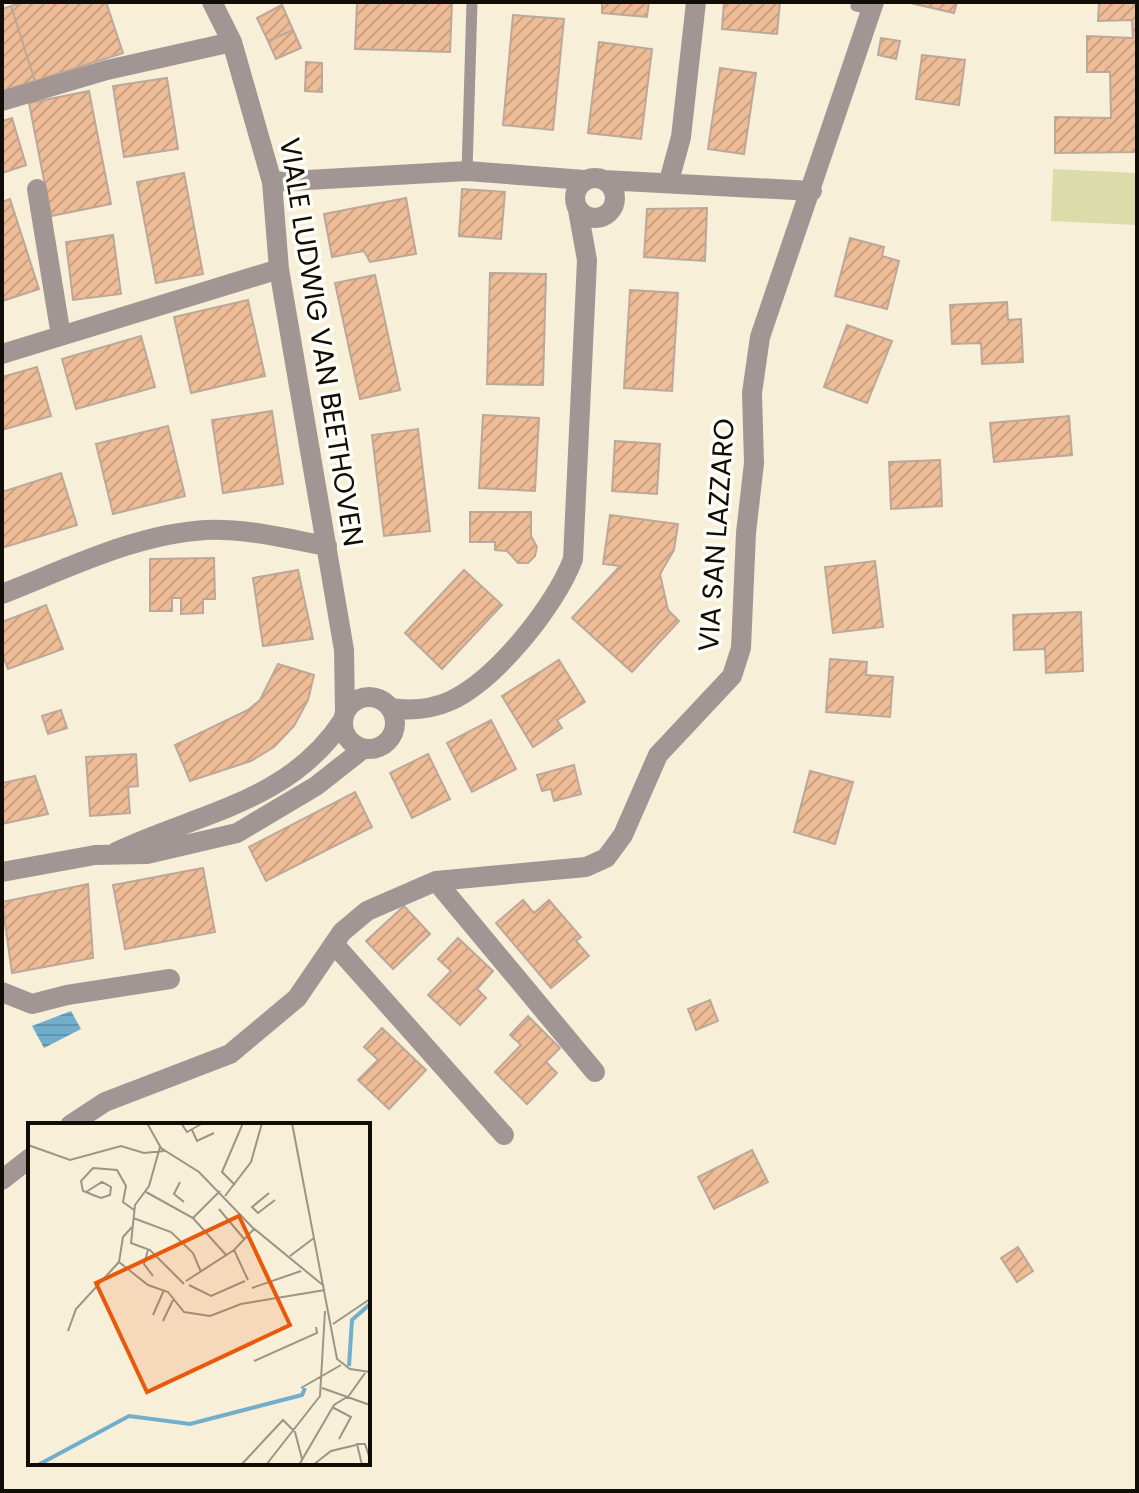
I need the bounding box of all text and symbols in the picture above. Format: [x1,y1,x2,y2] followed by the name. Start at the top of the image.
[270,135,373,549] street label: VIALE LUDWIG VAN BEETHOVEN
[689,417,744,653] street label: VIA SAN LAZZARO
[28,1123,370,1465] inset map

